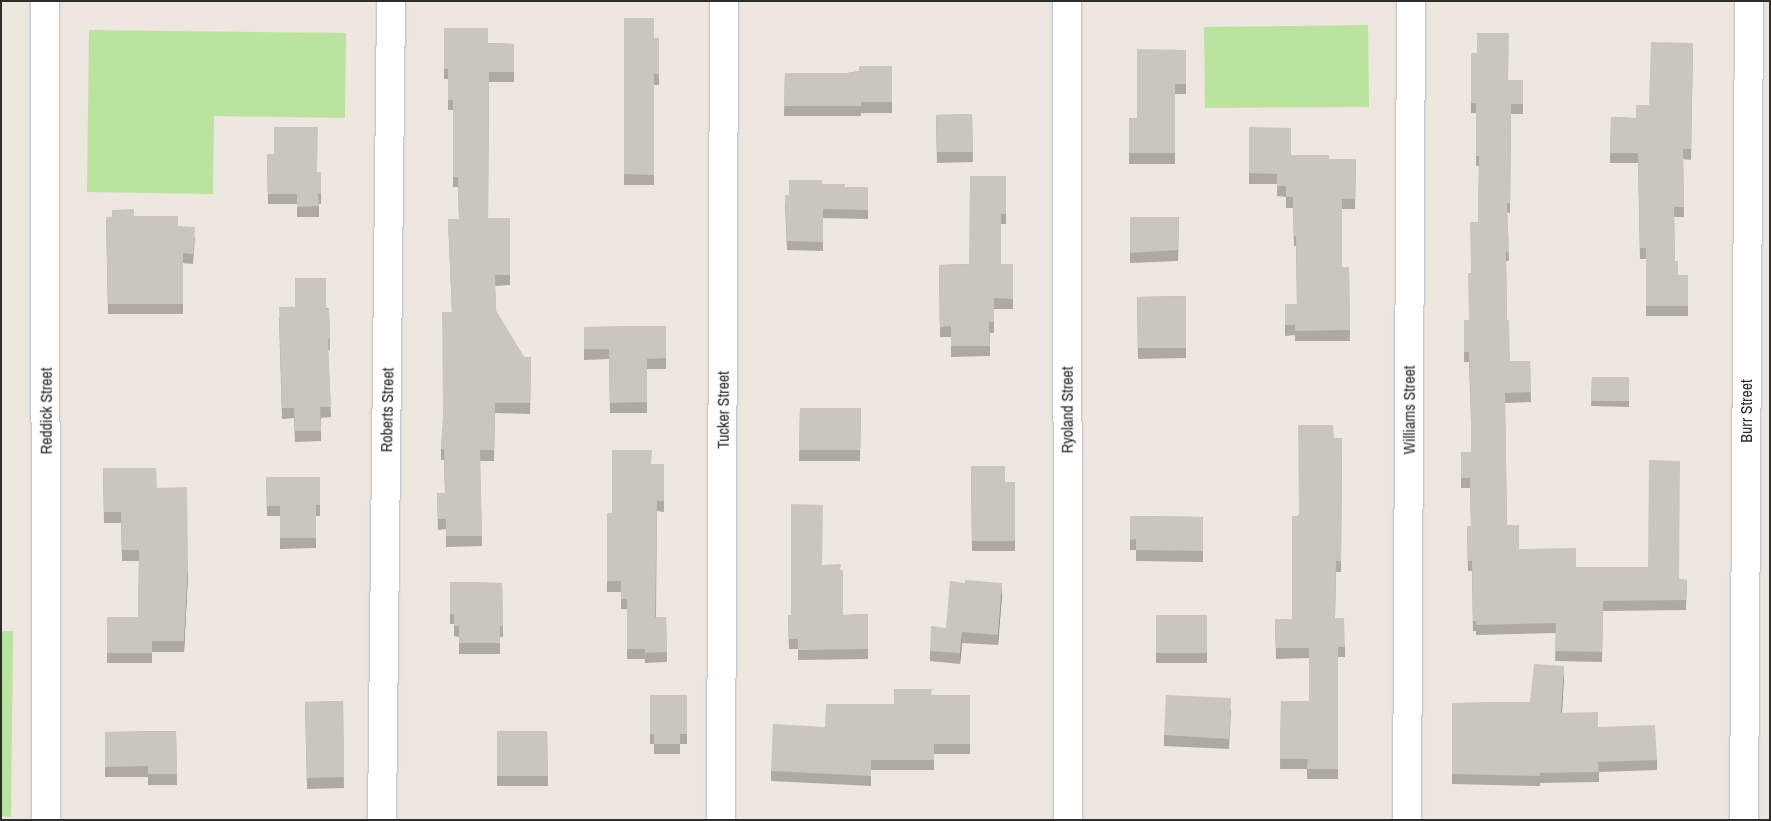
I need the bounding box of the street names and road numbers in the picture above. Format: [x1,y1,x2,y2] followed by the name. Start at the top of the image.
[1399,366,1419,454] street label: Williams Street
[1057,367,1077,453] street label: Ryoland Street
[36,368,56,454] street label: Reddick Street
[377,368,397,452] street label: Roberts Street
[713,371,733,449] street label: Tucker Street
[1736,379,1756,443] street label: Burr Street

